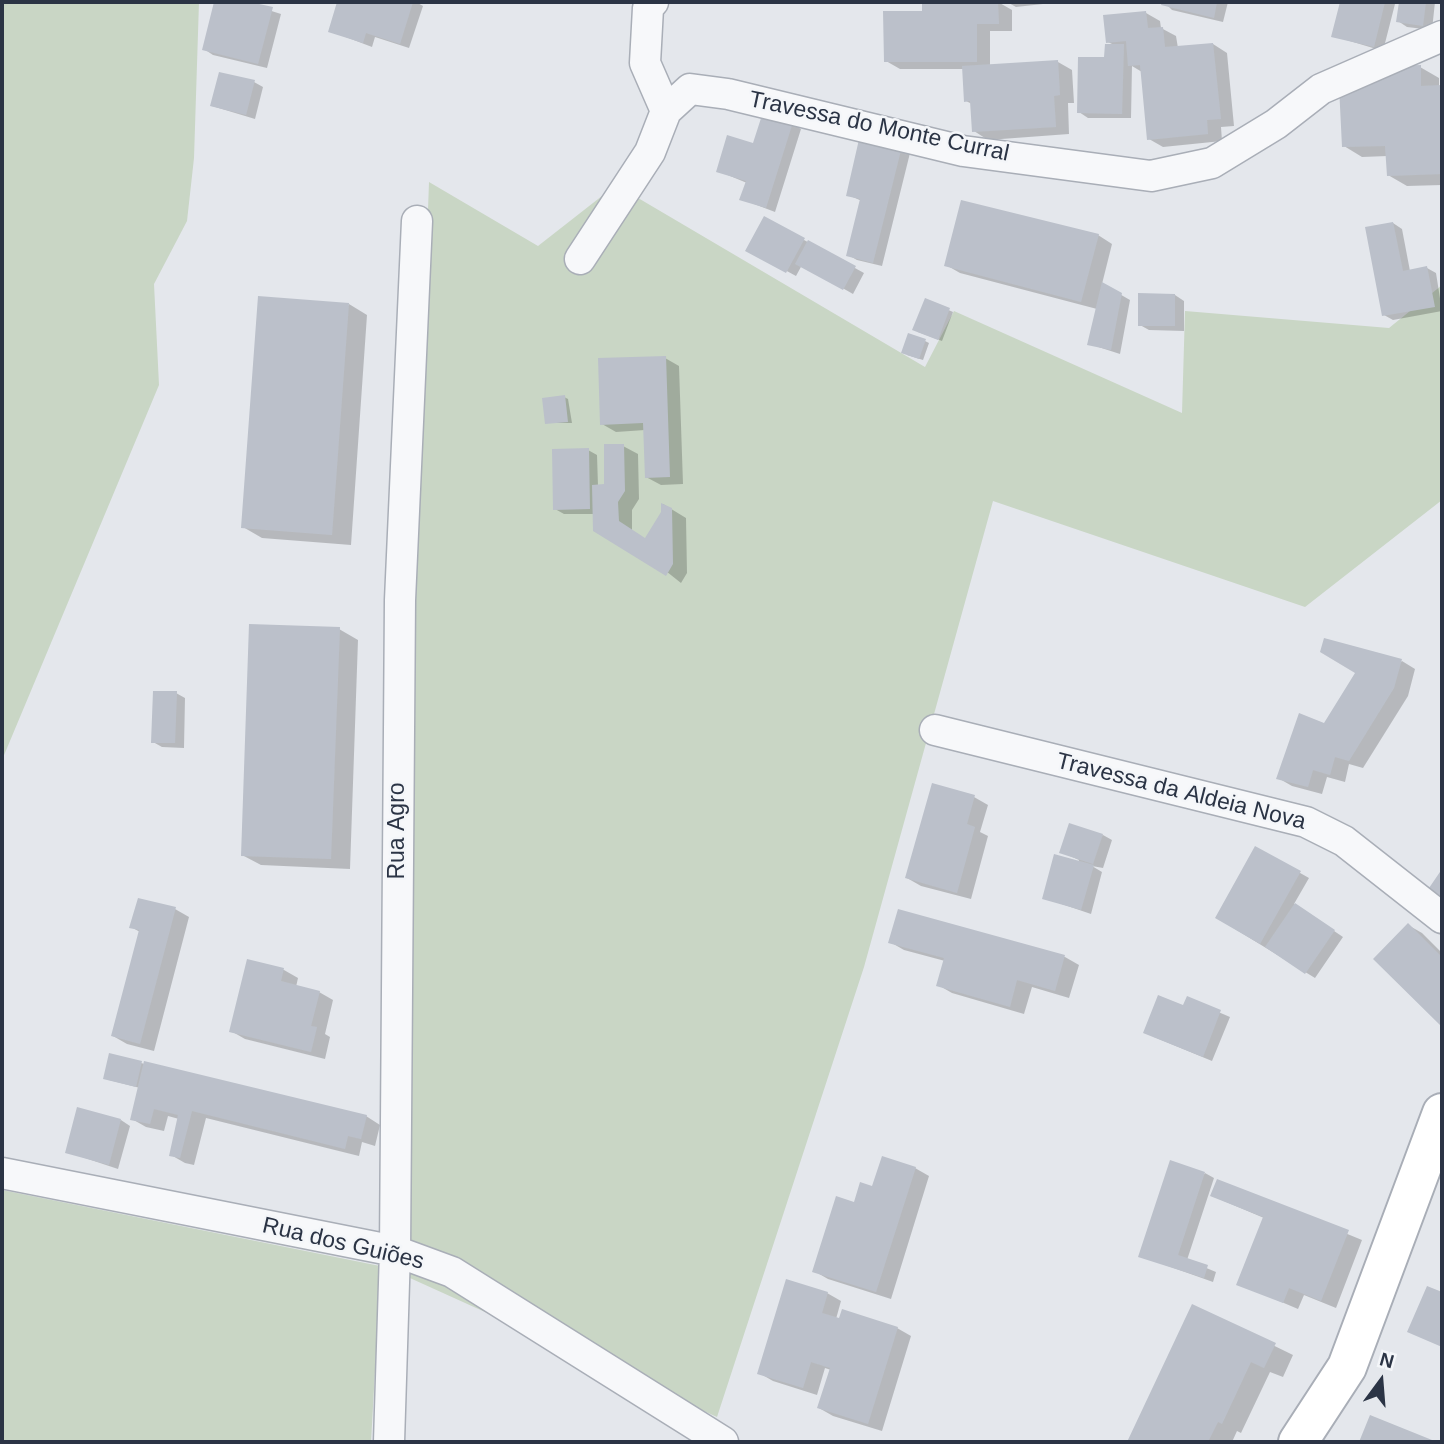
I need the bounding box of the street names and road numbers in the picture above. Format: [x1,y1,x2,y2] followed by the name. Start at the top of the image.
[747,86,1011,168] street label: Travessa do Monte Curral
[1053,748,1309,836] street label: Travessa da Aldeia Nova
[384,782,412,880] street label: Rua Agro
[260,1212,426,1276] street label: Rua dos Guiões

